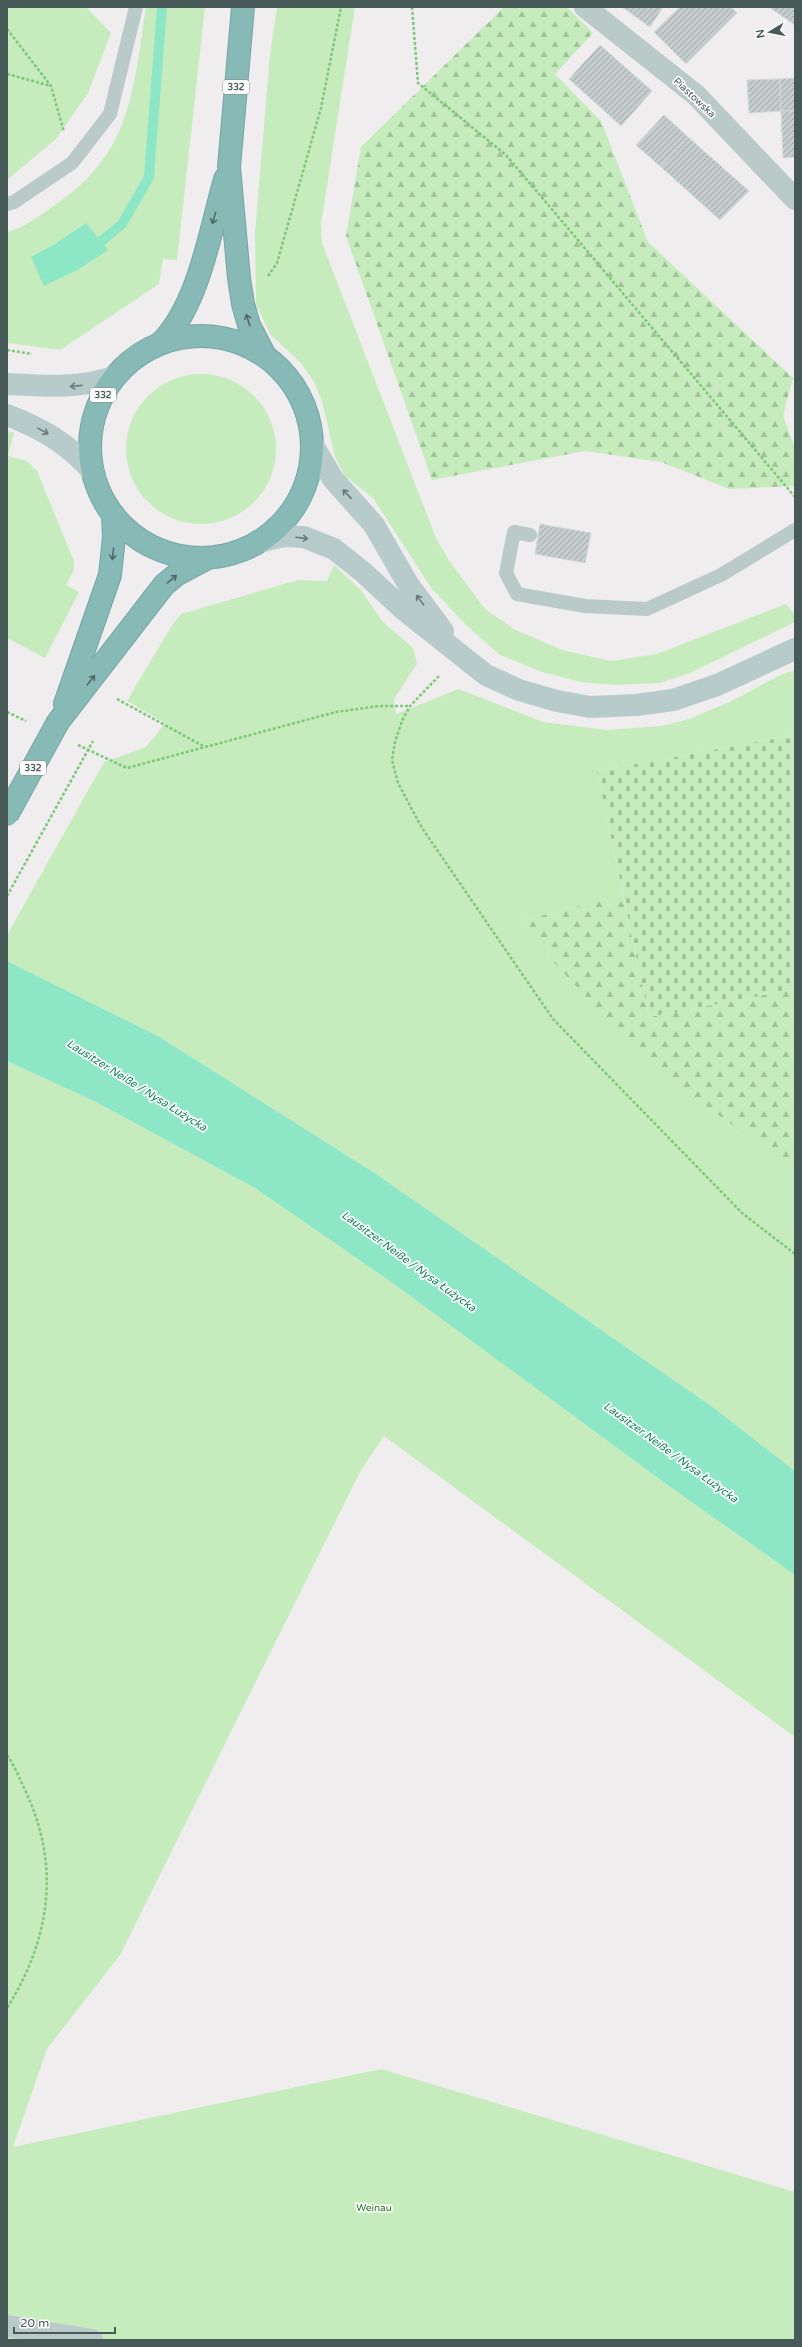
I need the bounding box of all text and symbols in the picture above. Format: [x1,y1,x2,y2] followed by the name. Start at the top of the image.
[750,12,790,52] north arrow
[753,28,768,39] text: N
[671,75,718,120] street label: Piastowska
[223,80,249,94] road number: 332
[210,211,217,224] one-way arrow
[244,314,251,327] one-way arrow
[70,382,83,390] one-way arrow
[90,388,116,402] road number: 332
[36,427,48,435] one-way arrow
[342,489,352,499] one-way arrow
[295,534,308,541] one-way arrow
[109,547,117,560] one-way arrow
[167,574,177,583] one-way arrow
[416,595,424,606] one-way arrow
[86,674,95,685] one-way arrow
[20,761,46,775] road number: 332
[64,1037,210,1134] water label: Lausitzer Neiße / Nysa Łużycka
[339,1208,479,1315] water label: Lausitzer Neiße / Nysa Łużycka
[601,1399,741,1506] water label: Lausitzer Neiße / Nysa Łużycka
[356,2202,392,2214] park label: Weinau
[14,2309,115,2335] scale bar
[20,2316,49,2330] text: 20 m

